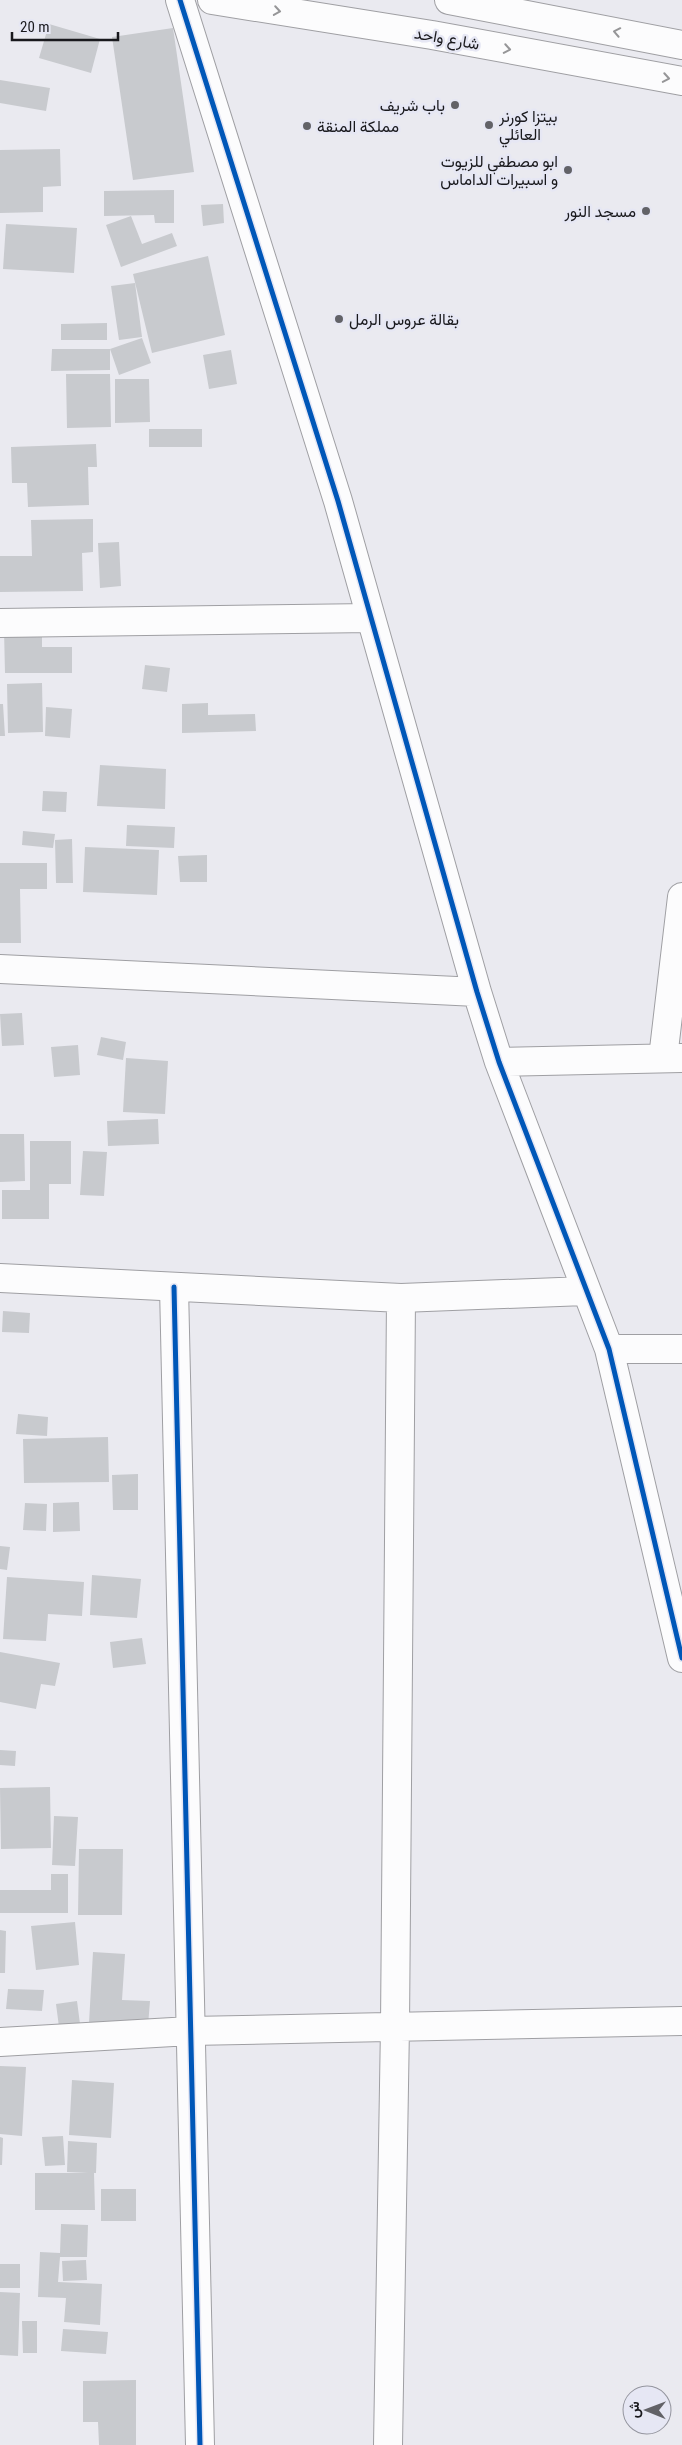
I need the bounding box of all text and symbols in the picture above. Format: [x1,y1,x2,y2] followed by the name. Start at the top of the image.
[273,5,282,15] one-way arrow
[12,10,119,42] scale bar
[20,18,50,36] text: 20 m
[412,23,481,56] street label: شارع واحد
[613,28,621,38] one-way arrow
[502,43,511,54] one-way arrow
[662,73,671,83] one-way arrow
[380,96,445,116] place label: باب شريف
[449,99,461,111] marker: باب شريف
[498,107,557,148] place label: بيتزا كورنر العائلي
[317,117,399,136] place label: مملكة المنقة
[483,119,495,131] marker: بيتزا كورنر العائلي
[301,120,313,132] marker: مملكة المنقة
[440,152,558,190] place label: ابو مصطفي للزيوت و اسبيرات الداماس
[562,164,574,176] marker: ابو مصطفي للزيوت و اسبيرات الداماس
[564,202,636,222] place label: مسجد النور
[640,205,652,217] marker: مسجد النور
[349,310,459,330] place label: بقالة عروس الرمل
[333,313,345,325] marker: بقالة عروس الرمل
[622,2385,672,2435] north arrow
[626,2401,643,2418] text: ش

